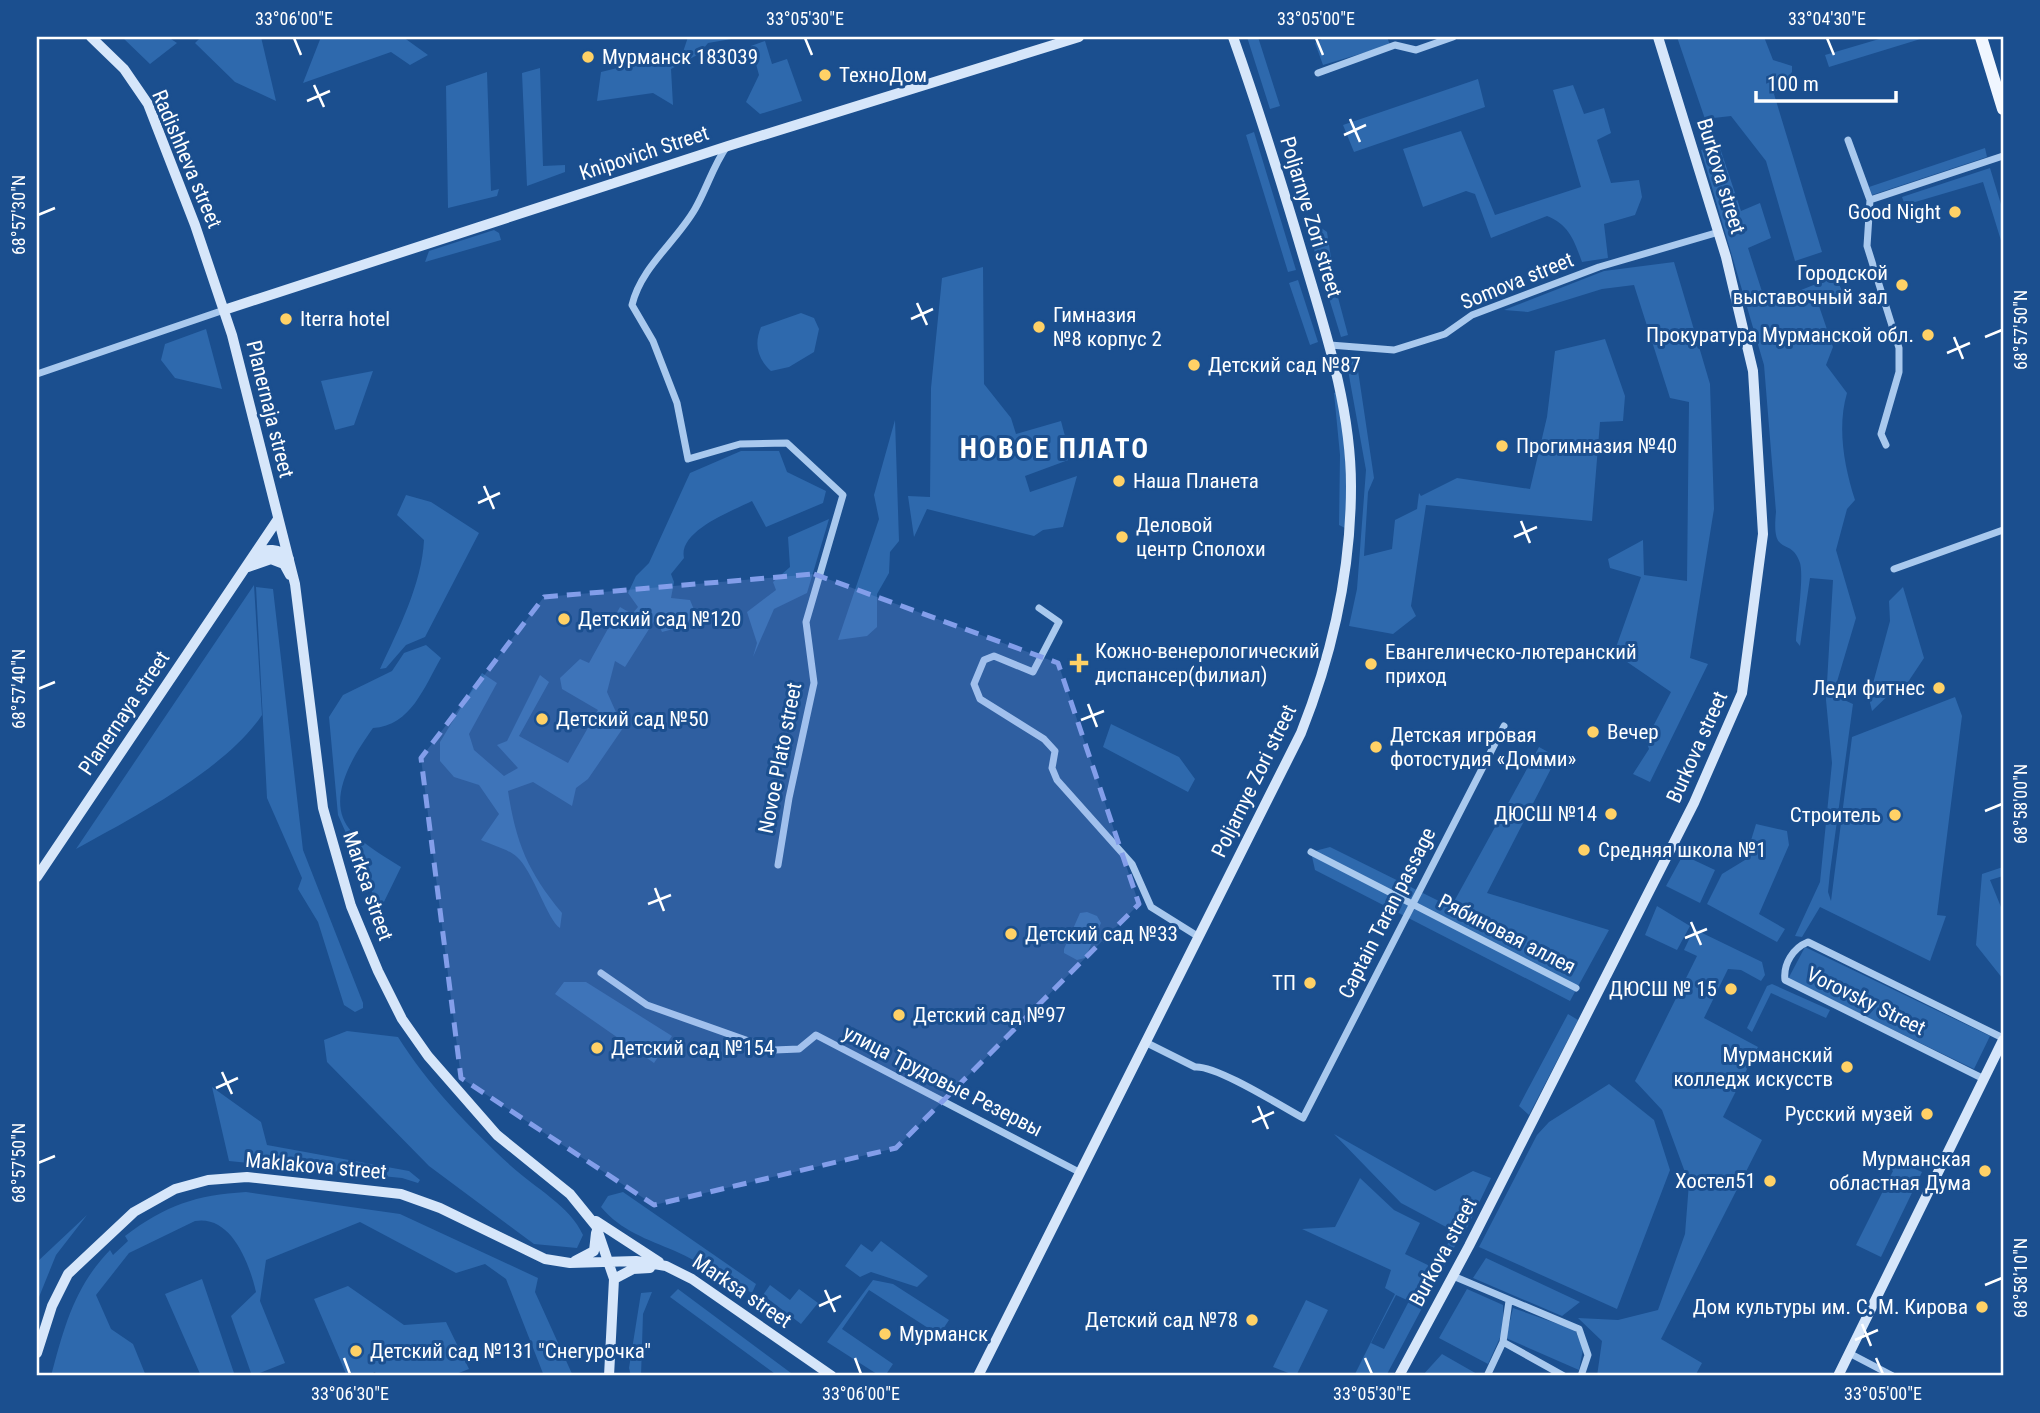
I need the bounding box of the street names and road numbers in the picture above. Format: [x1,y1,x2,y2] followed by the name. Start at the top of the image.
[147,86,227,232] street label: Radishheva street
[1692,115,1750,237] street label: Burkova street
[576,121,712,185] street label: Knipovich Street
[1275,134,1347,300] street label: Poljarnye Zori street
[1457,248,1577,314] street label: Somova street
[241,338,299,480] street label: Planernaja street
[74,646,174,780] street label: Planernaya street
[754,681,806,835] street label: Novoe Plato street
[1662,688,1732,806] street label: Burkova street
[1207,701,1301,861] street label: Poljarnye Zori street
[1333,823,1441,1003] street label: Captain Taran passage
[338,828,398,944] street label: Marksa street
[1434,889,1580,979] street label: Рябиновая аллея
[1803,962,1929,1040] street label: Vorovsky Street
[839,1020,1047,1142] street label: улица Трудовые Резервы
[244,1148,388,1184] street label: Maklakova street
[1404,1194,1482,1310] street label: Burkova street
[688,1249,796,1333] street label: Marksa street

